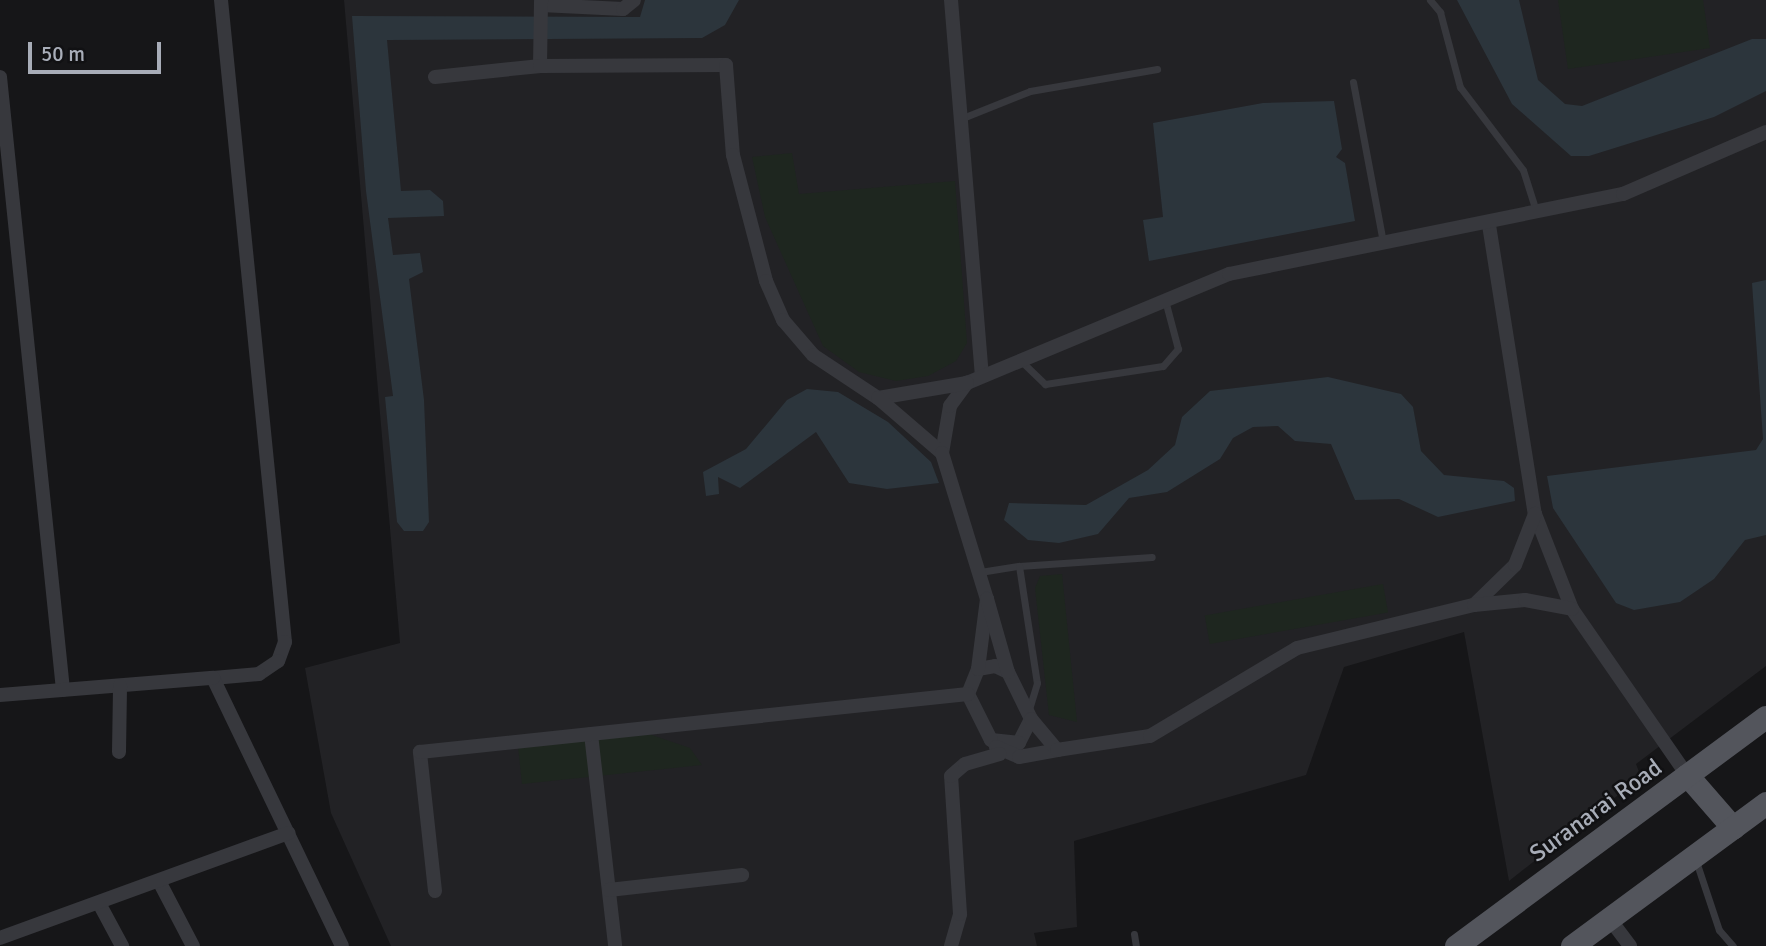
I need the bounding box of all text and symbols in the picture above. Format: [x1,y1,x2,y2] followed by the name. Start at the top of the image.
[32,28,164,72] scale bar
[41,41,85,67] text: 50 m
[1524,753,1668,869] street label: Suranarai Road

